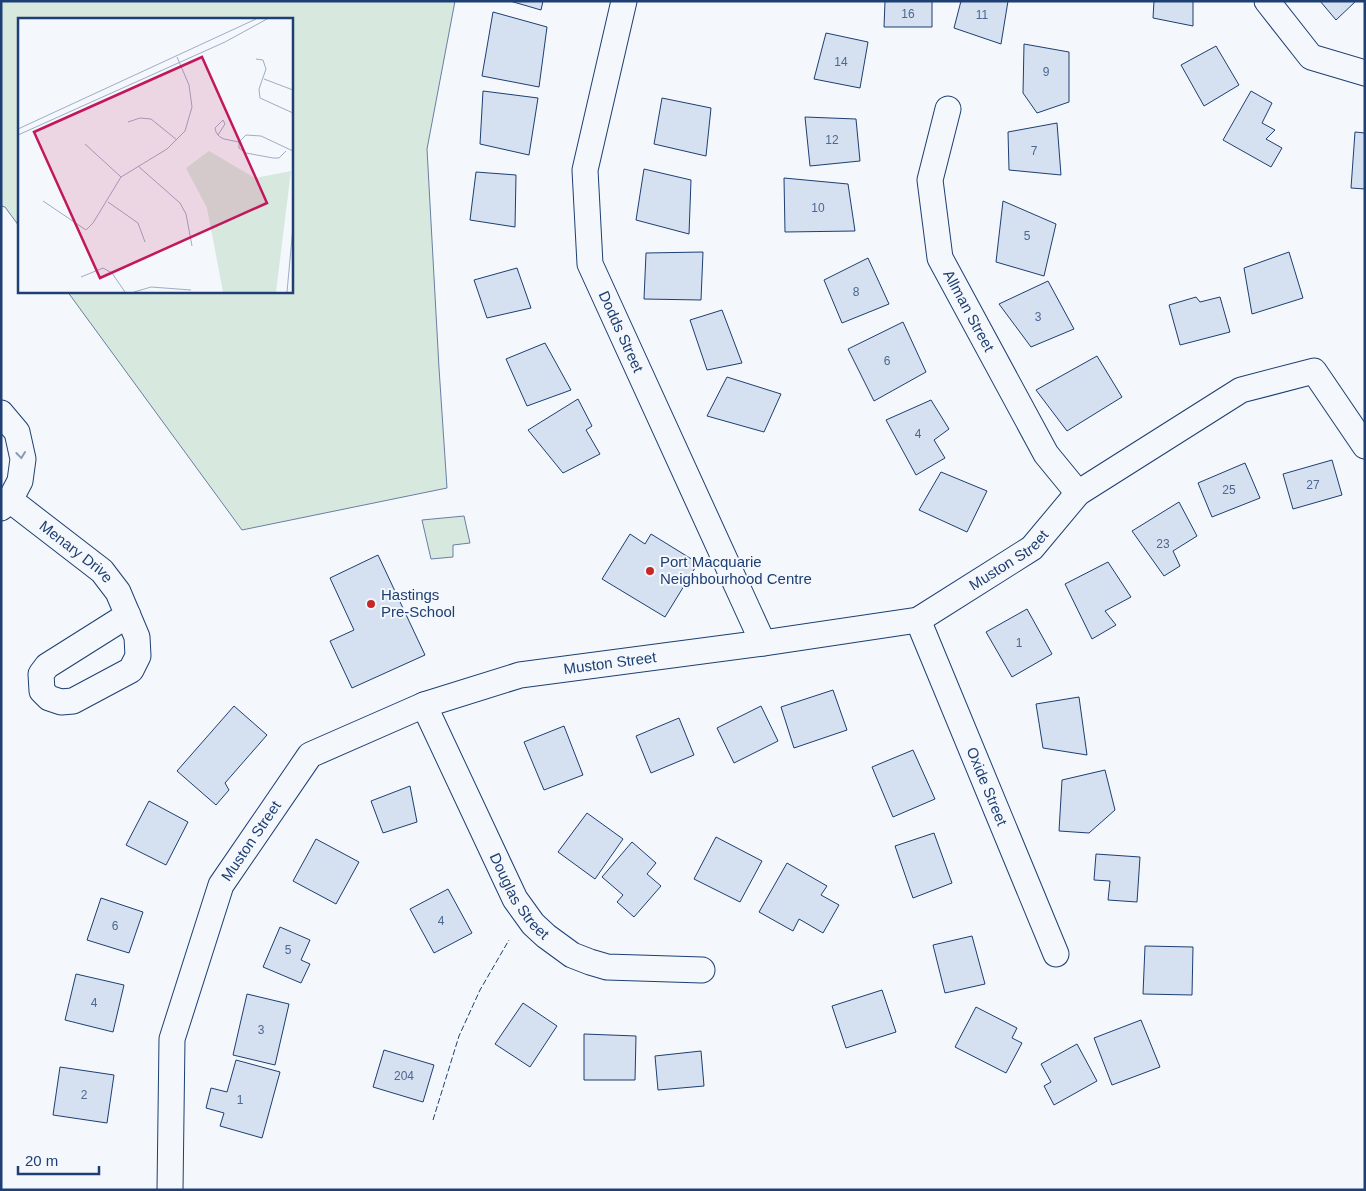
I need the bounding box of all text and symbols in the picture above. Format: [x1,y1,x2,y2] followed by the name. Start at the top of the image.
[901,7,915,21] house number: 16
[976,8,989,22] house number: 11
[18,18,292,292] inset map
[834,55,848,69] house number: 14
[1043,65,1050,79] house number: 9
[825,133,839,147] house number: 12
[1031,144,1038,158] house number: 7
[811,201,825,215] house number: 10
[1024,229,1031,243] house number: 5
[940,267,998,355] street label: Allman Street
[853,285,860,299] house number: 8
[595,288,648,376] street label: Dodds Street
[1035,310,1042,324] house number: 3
[884,354,891,368] house number: 6
[915,427,922,441] house number: 4
[16,450,26,459] one-way arrow
[1306,478,1320,492] house number: 27
[1222,483,1236,497] house number: 25
[36,517,117,586] street label: Menary Drive
[966,526,1052,594] street label: Muston Street
[1156,537,1170,551] house number: 23
[660,553,812,587] place label: Port Macquarie Neighbourhood Centre
[644,565,656,577] marker: Port Macquarie Neighbourhood Centre
[381,586,455,620] place label: Hastings Pre-School
[365,598,377,610] marker: Hastings Pre-School
[1016,636,1023,650] house number: 1
[563,648,658,677] street label: Muston Street
[963,744,1011,829] street label: Oxide Street
[217,797,285,884] street label: Muston Street
[487,850,553,943] street label: Douglas Street
[438,914,445,928] house number: 4
[112,919,119,933] house number: 6
[285,943,292,957] house number: 5
[91,996,98,1010] house number: 4
[258,1023,265,1037] house number: 3
[394,1069,414,1083] house number: 204
[81,1088,88,1102] house number: 2
[237,1093,244,1107] house number: 1
[18,1144,99,1176] scale bar
[25,1152,58,1169] text: 20 m

